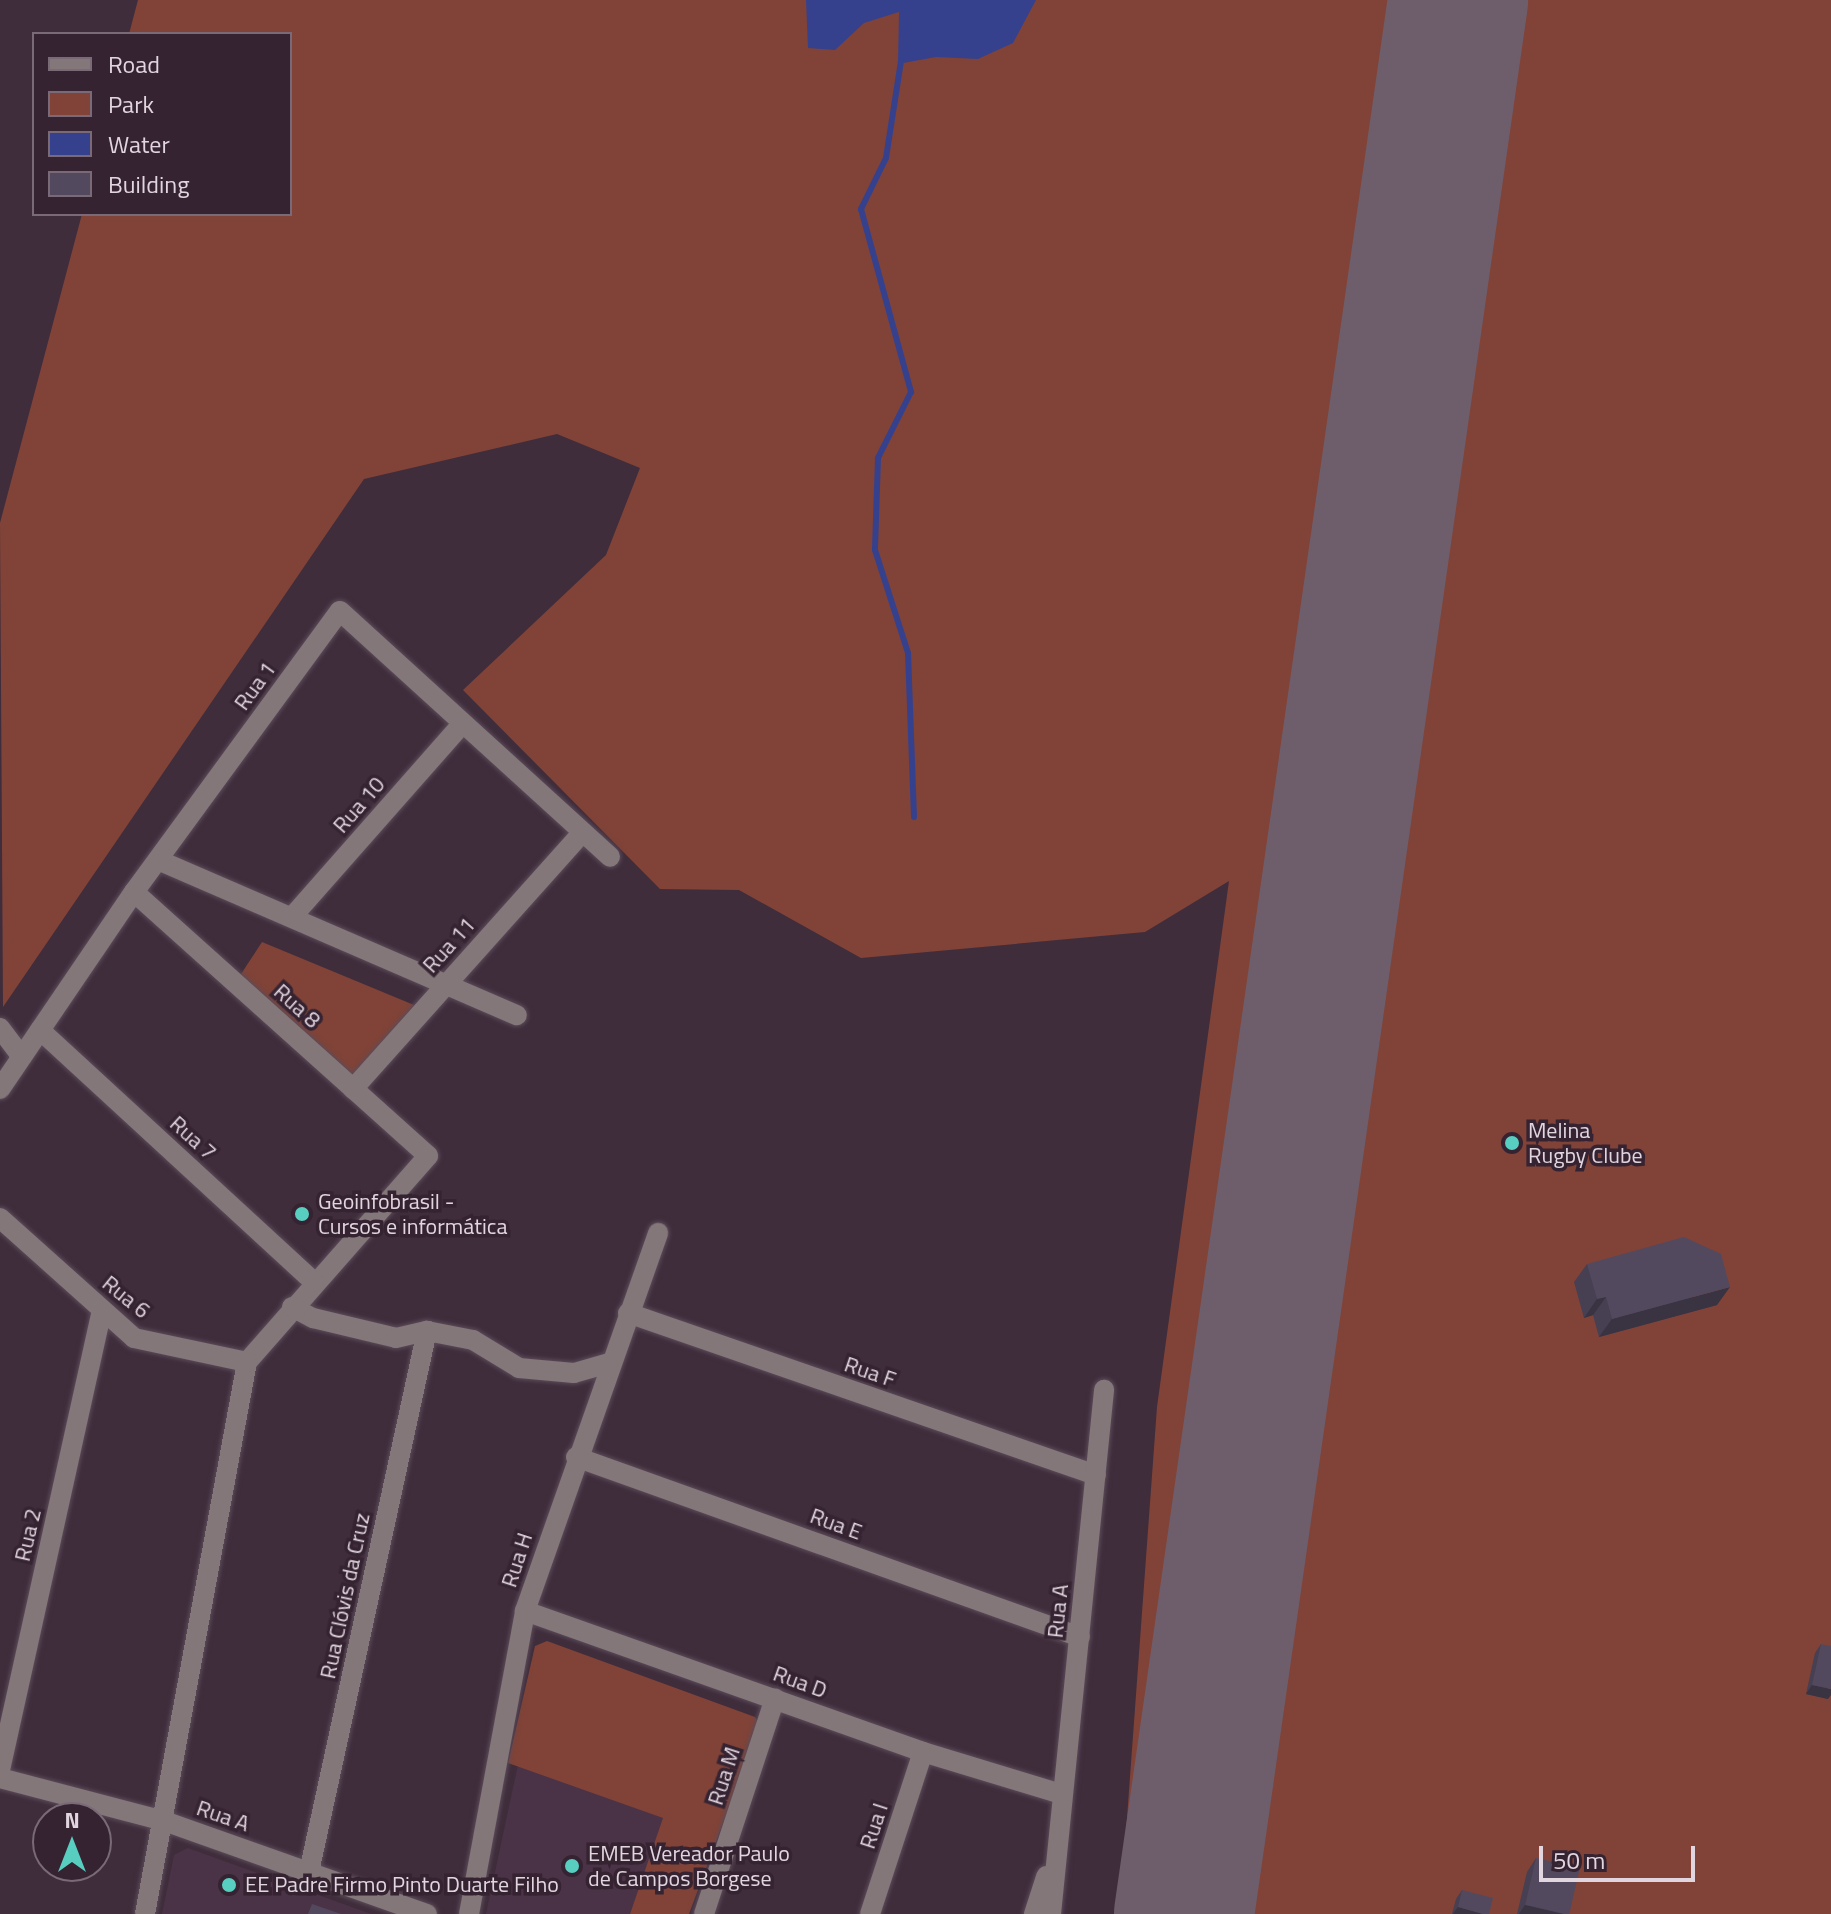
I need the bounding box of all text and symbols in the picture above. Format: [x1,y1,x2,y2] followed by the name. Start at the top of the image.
[32,32,292,216] legend
[108,46,160,82] text: Road
[108,86,154,122] text: Park
[108,126,170,162] text: Water
[108,166,190,202] text: Building
[229,657,281,715] street label: Rua 1
[327,772,391,838] street label: Rua 10
[417,912,481,978] street label: Rua 11
[268,978,326,1034] street label: Rua 8
[164,1110,222,1166] street label: Rua 7
[1528,1117,1643,1168] place label: Melina Rugby Clube
[1503,1134,1521,1152] marker: Melina Rugby Clube
[318,1188,507,1240] place label: Geoinfobrasil - Cursos e informática
[293,1205,311,1223] marker: Geoinfobrasil - Cursos e informática
[97,1270,155,1324] street label: Rua 6
[841,1351,899,1393] street label: Rua F
[806,1502,866,1546] street label: Rua E
[9,1506,47,1564] street label: Rua 2
[315,1511,375,1681] street label: Rua Clóvis da Cruz
[496,1529,538,1591] street label: Rua H
[1042,1583,1074,1639] street label: Rua A
[770,1660,830,1704] street label: Rua D
[702,1744,746,1808] street label: Rua M
[193,1795,253,1837] street label: Rua A
[854,1800,894,1852] street label: Rua I
[32,1802,112,1882] north arrow
[64,1803,80,1837] text: N
[1543,1830,1699,1880] scale bar
[588,1840,790,1892] place label: EMEB Vereador Paulo de Campos Borgese
[1553,1842,1605,1878] text: 50 m
[563,1857,581,1875] marker: EMEB Vereador Paulo de Campos Borgese
[245,1872,559,1898] place label: EE Padre Firmo Pinto Duarte Filho
[220,1876,238,1894] marker: EE Padre Firmo Pinto Duarte Filho

